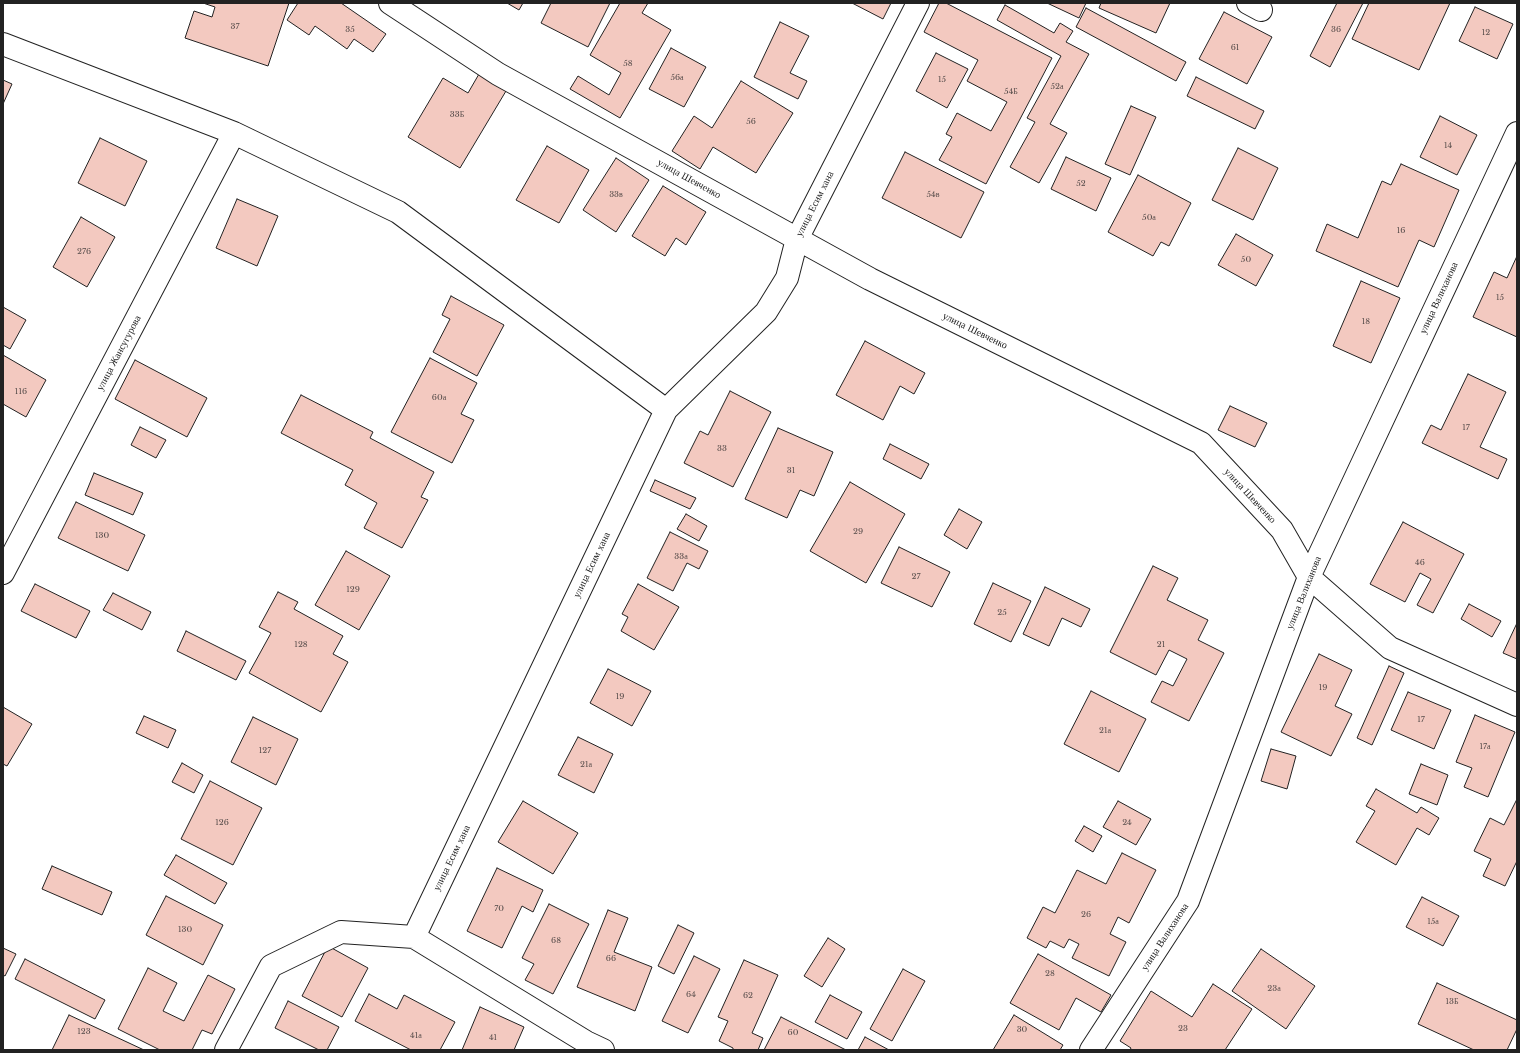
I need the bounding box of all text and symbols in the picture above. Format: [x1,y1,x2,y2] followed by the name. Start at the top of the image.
[231,22,239,32] house number: 37
[345,25,355,35] house number: 35
[1331,25,1341,35] house number: 36
[1482,28,1490,38] house number: 12
[1231,43,1239,53] house number: 61
[623,59,633,69] house number: 58
[670,73,684,83] house number: 56а
[938,75,946,85] house number: 15
[1050,82,1064,92] house number: 52а
[1004,87,1018,97] house number: 54Б
[450,110,464,120] house number: 33Б
[746,117,756,127] house number: 56
[1444,141,1452,151] house number: 14
[655,157,723,201] street label: улица Шевченко
[793,169,837,239] street label: улица Есим хана
[1076,179,1086,189] house number: 52
[609,190,623,200] house number: 33в
[926,190,940,200] house number: 54в
[1142,213,1156,223] house number: 50а
[1397,226,1405,236] house number: 16
[77,247,91,257] house number: 276
[1241,255,1251,265] house number: 50
[1417,260,1461,336] street label: улица Валиханова
[1496,293,1504,303] house number: 15
[941,310,1009,352] street label: улица Шевченко
[94,313,144,393] street label: улица Жансугурова
[1362,317,1370,327] house number: 18
[15,387,27,397] house number: 116
[432,393,446,403] house number: 60а
[1462,423,1470,433] house number: 17
[717,444,727,454] house number: 33
[787,466,795,476] house number: 31
[1222,466,1278,526] street label: улица Шевченко
[853,527,863,537] house number: 29
[571,530,613,600] street label: улица Есим хана
[95,531,109,541] house number: 130
[674,552,688,562] house number: 33а
[1284,555,1324,631] street label: улица Валиханова
[1415,558,1425,568] house number: 46
[912,572,920,582] house number: 27
[346,585,360,595] house number: 129
[997,608,1007,618] house number: 25
[294,640,308,650] house number: 128
[1157,640,1165,650] house number: 21
[1319,683,1327,693] house number: 19
[616,692,624,702] house number: 19
[1417,715,1425,725] house number: 17
[1099,726,1111,736] house number: 21а
[1479,742,1491,752] house number: 17а
[259,746,271,756] house number: 127
[580,760,592,770] house number: 21а
[215,818,229,828] house number: 126
[1122,818,1132,828] house number: 24
[431,823,473,893] street label: улица Есим хана
[1139,901,1191,973] street label: улица Валиханова
[494,904,504,914] house number: 70
[1081,910,1091,920] house number: 26
[1427,917,1439,927] house number: 15а
[178,925,192,935] house number: 130
[551,936,561,946] house number: 68
[606,954,616,964] house number: 66
[1045,969,1055,979] house number: 28
[1267,984,1281,994] house number: 23а
[686,990,696,1000] house number: 64
[743,991,753,1001] house number: 62
[1445,997,1459,1007] house number: 13Б
[1178,1024,1188,1034] house number: 23
[1017,1025,1027,1035] house number: 30
[77,1027,91,1037] house number: 123
[788,1028,798,1038] house number: 60
[410,1031,422,1041] house number: 41а
[489,1033,497,1043] house number: 41

